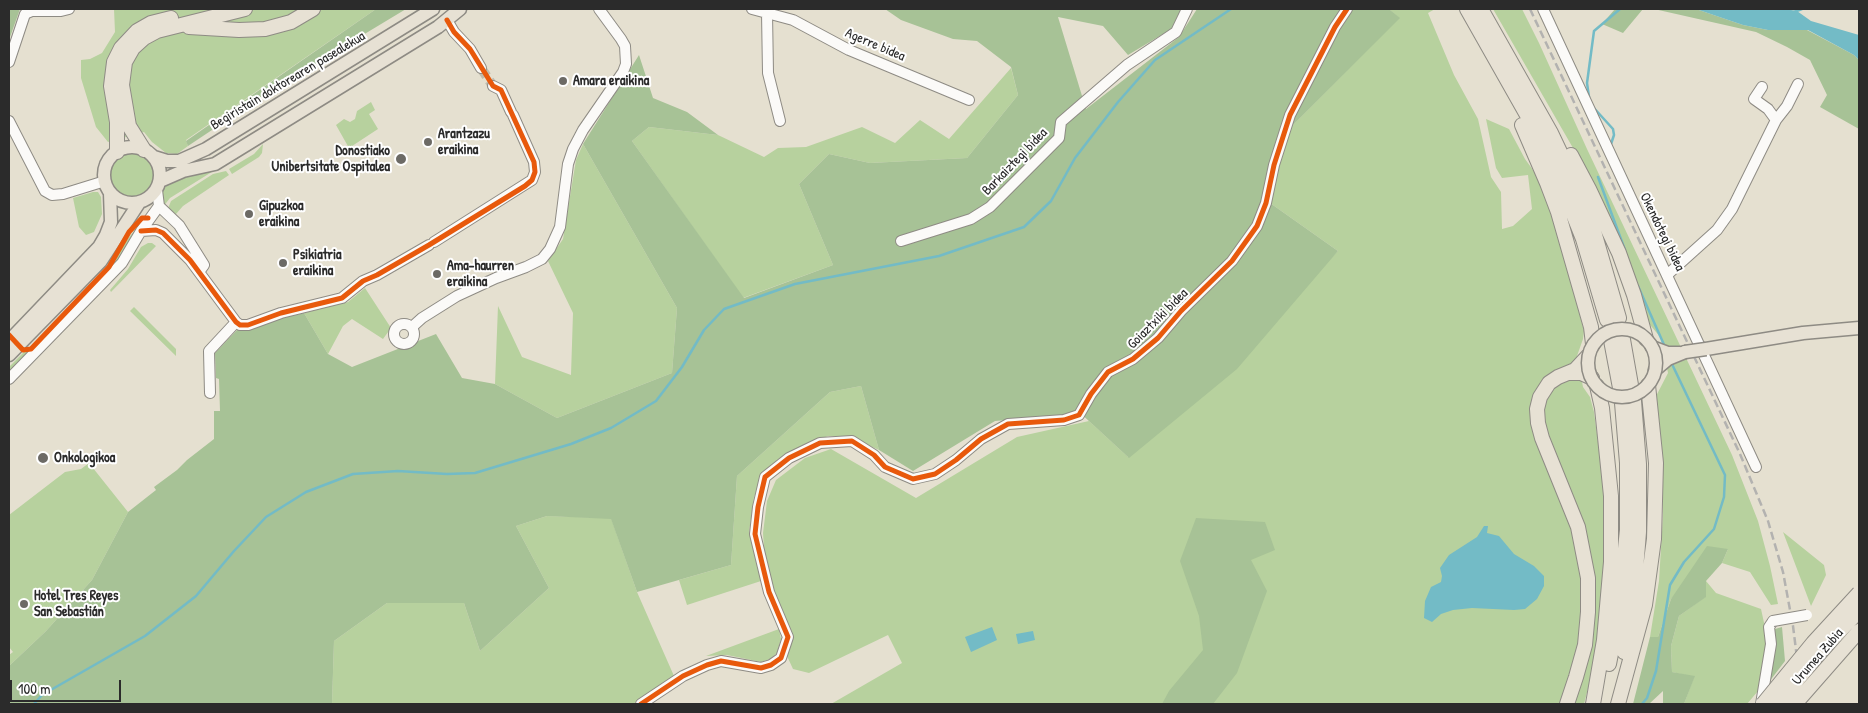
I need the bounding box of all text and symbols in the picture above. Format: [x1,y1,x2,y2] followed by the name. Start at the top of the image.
[842,25,908,65] street label: Agerre bidea
[208,28,368,134] street label: Begiristain doktorearen pasealekua
[573,73,649,89] place label: Amara eraikina
[557,75,569,87] marker: Amara eraikina
[979,125,1051,199] street label: Barkaiztegi bidea
[438,126,490,158] place label: Arantzazu eraikina
[422,136,434,148] marker: Arantzazu eraikina
[271,143,390,176] place label: Donostiako Unibertsitate Ospitalea
[394,152,408,166] marker: Donostiako Unibertsitate Ospitalea
[1636,190,1688,274] street label: Okendotegi bidea
[259,198,303,230] place label: Gipuzkoa eraikina
[243,208,255,220] marker: Gipuzkoa eraikina
[293,247,342,280] place label: Psikiatria eraikina
[277,257,289,269] marker: Psikiatria eraikina
[447,258,514,290] place label: Ama-haurren eraikina
[431,268,443,280] marker: Ama-haurren eraikina
[1124,285,1192,353] street label: Goiaztxiki bidea
[54,450,115,466] place label: Onkologikoa
[36,451,50,465] marker: Onkologikoa
[34,588,118,620] place label: Hotel Tres Reyes San Sebastián
[18,598,30,610] marker: Hotel Tres Reyes San Sebastián
[1789,625,1847,689] street label: Urumea Zubia
[12,670,124,702] scale bar
[18,678,51,699] text: 100 m

